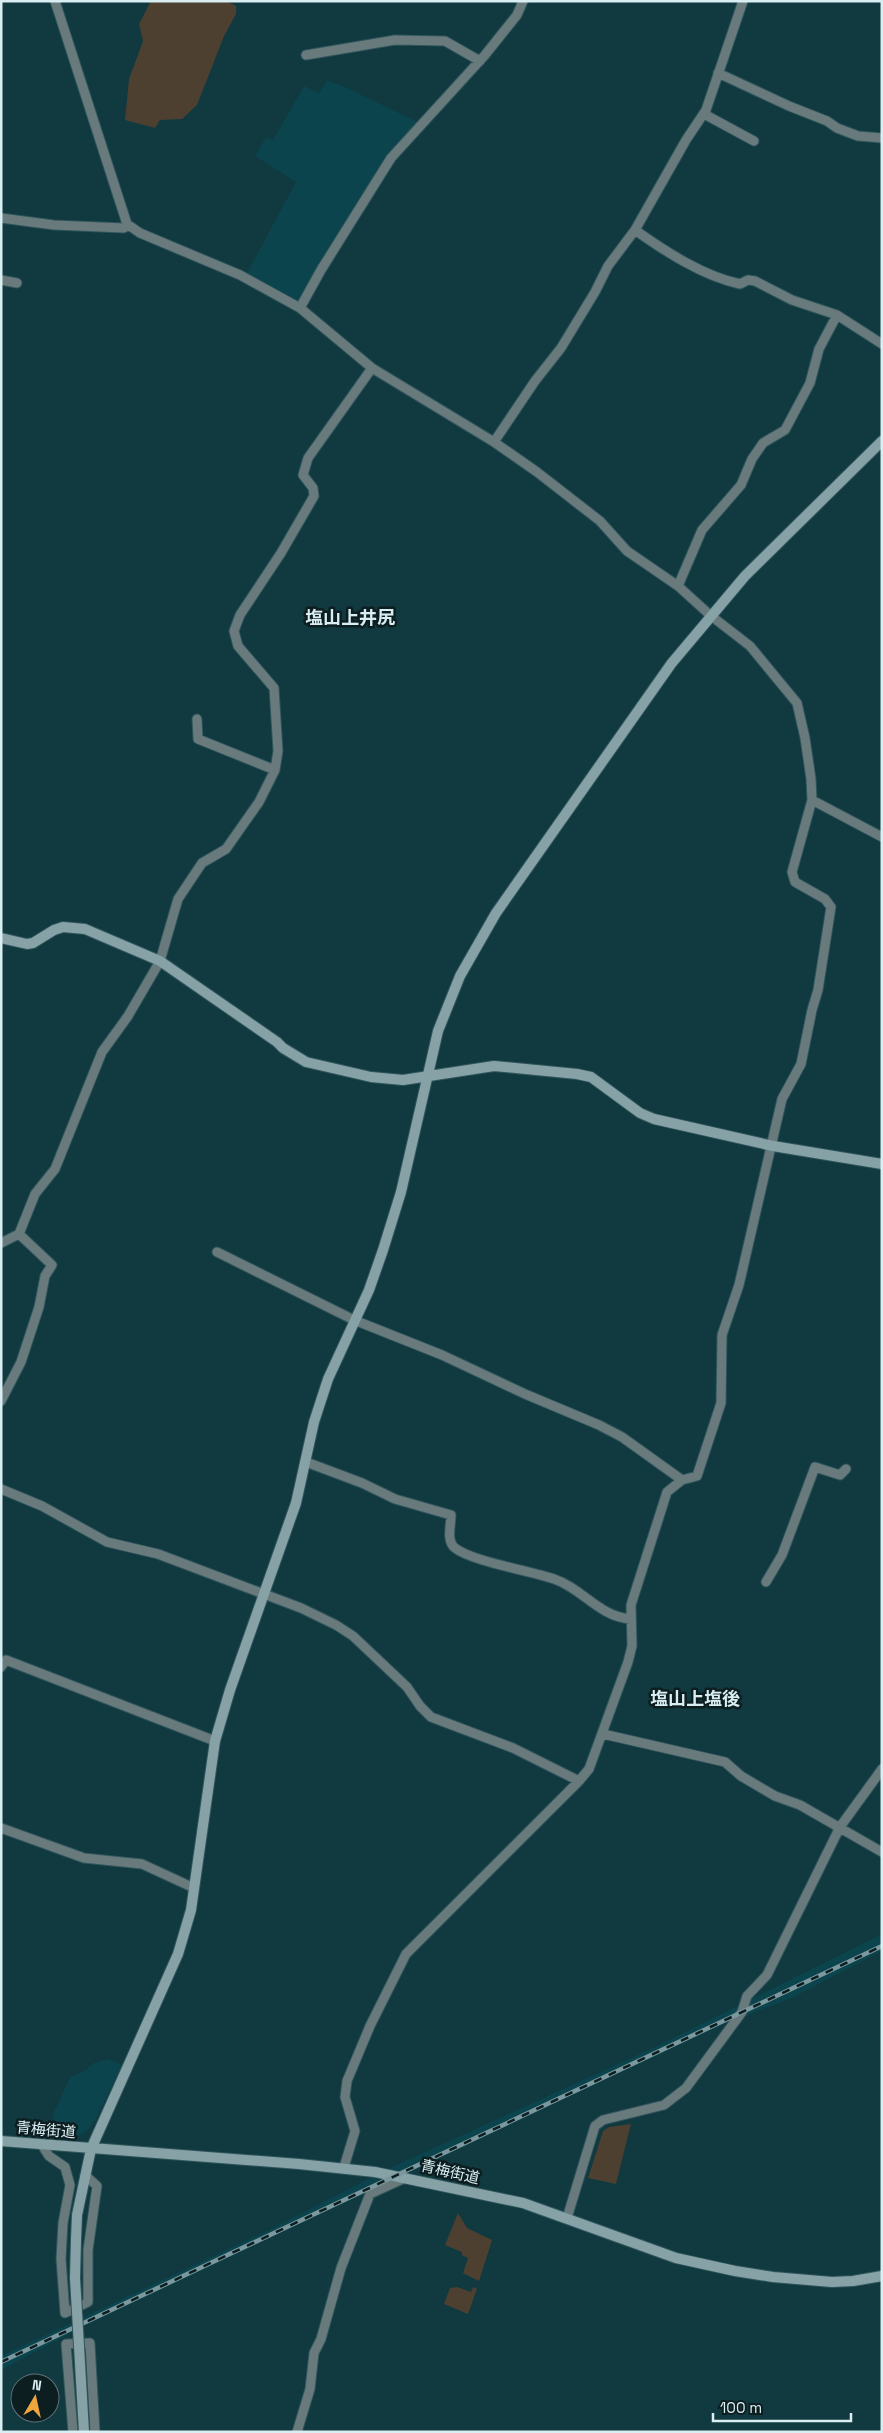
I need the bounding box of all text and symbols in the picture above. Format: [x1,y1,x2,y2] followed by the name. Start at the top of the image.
[305,606,395,629] district label: 塩山上井尻
[650,1687,740,1710] district label: 塩山上塩後
[15,2117,77,2142] street label: 青梅街道
[419,2156,481,2188] street label: 青梅街道
[10,2373,60,2423] north arrow
[31,2376,43,2395] text: N
[713,2390,850,2422] scale bar
[720,2398,762,2417] text: 100 m

